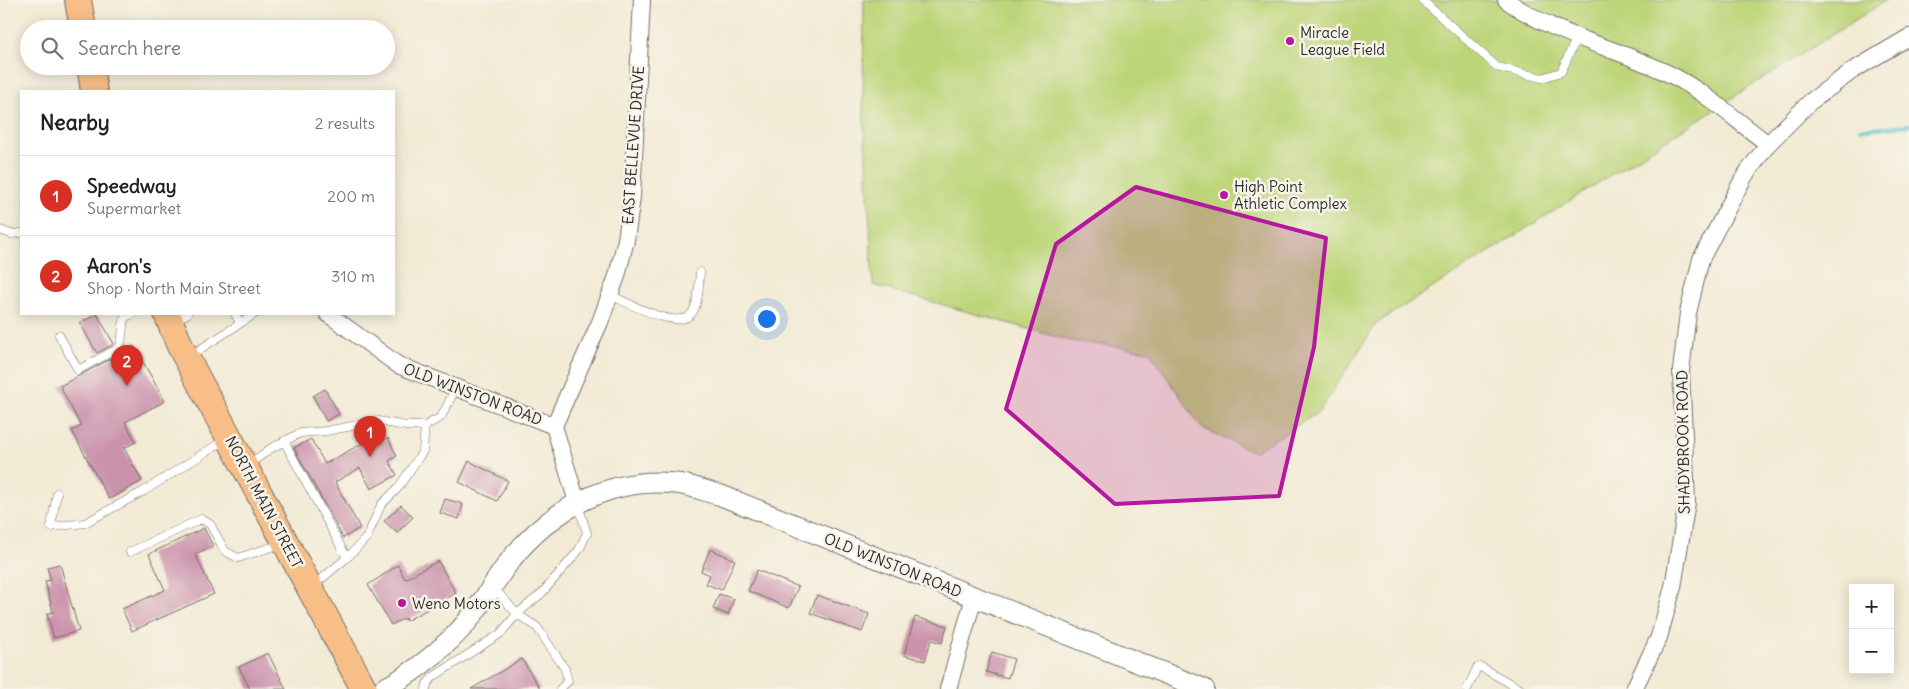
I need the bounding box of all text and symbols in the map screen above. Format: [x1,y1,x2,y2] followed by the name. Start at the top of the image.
[20,20,395,75] search box
[1300,23,1385,59] place label: Miracle League Field
[38,34,66,62] icon: search
[1284,35,1296,47] marker: Miracle League Field
[78,36,181,60] text: Search here
[618,65,648,225] street label: EAST BELLEVUE DRIVE
[40,109,110,136] text: Nearby
[315,113,375,133] text: 2 results
[87,174,177,198] text: Speedway
[1234,177,1348,213] place label: High Point Athletic Complex
[53,186,59,206] text: 1
[327,186,375,206] text: 200 m
[1218,189,1230,201] marker: High Point Athletic Complex
[87,198,181,218] text: Supermarket
[87,254,151,278] text: Aaron's
[52,266,60,286] text: 2
[331,266,375,286] text: 310 m
[87,278,261,298] text: Shop · North Main Street
[754,306,780,332] your location
[111,345,143,386] pin: 2
[401,359,545,429] street label: OLD WINSTON ROAD
[1672,370,1694,514] street label: SHADYBROOK ROAD
[354,416,386,457] pin: 1
[221,433,307,571] street label: NORTH MAIN STREET
[821,529,965,601] street label: OLD WINSTON ROAD
[1849,584,1894,674] map controls
[1849,584,1894,629] button: +
[412,594,501,613] place label: Weno Motors
[396,597,408,609] marker: Weno Motors
[1849,629,1894,674] button: −

